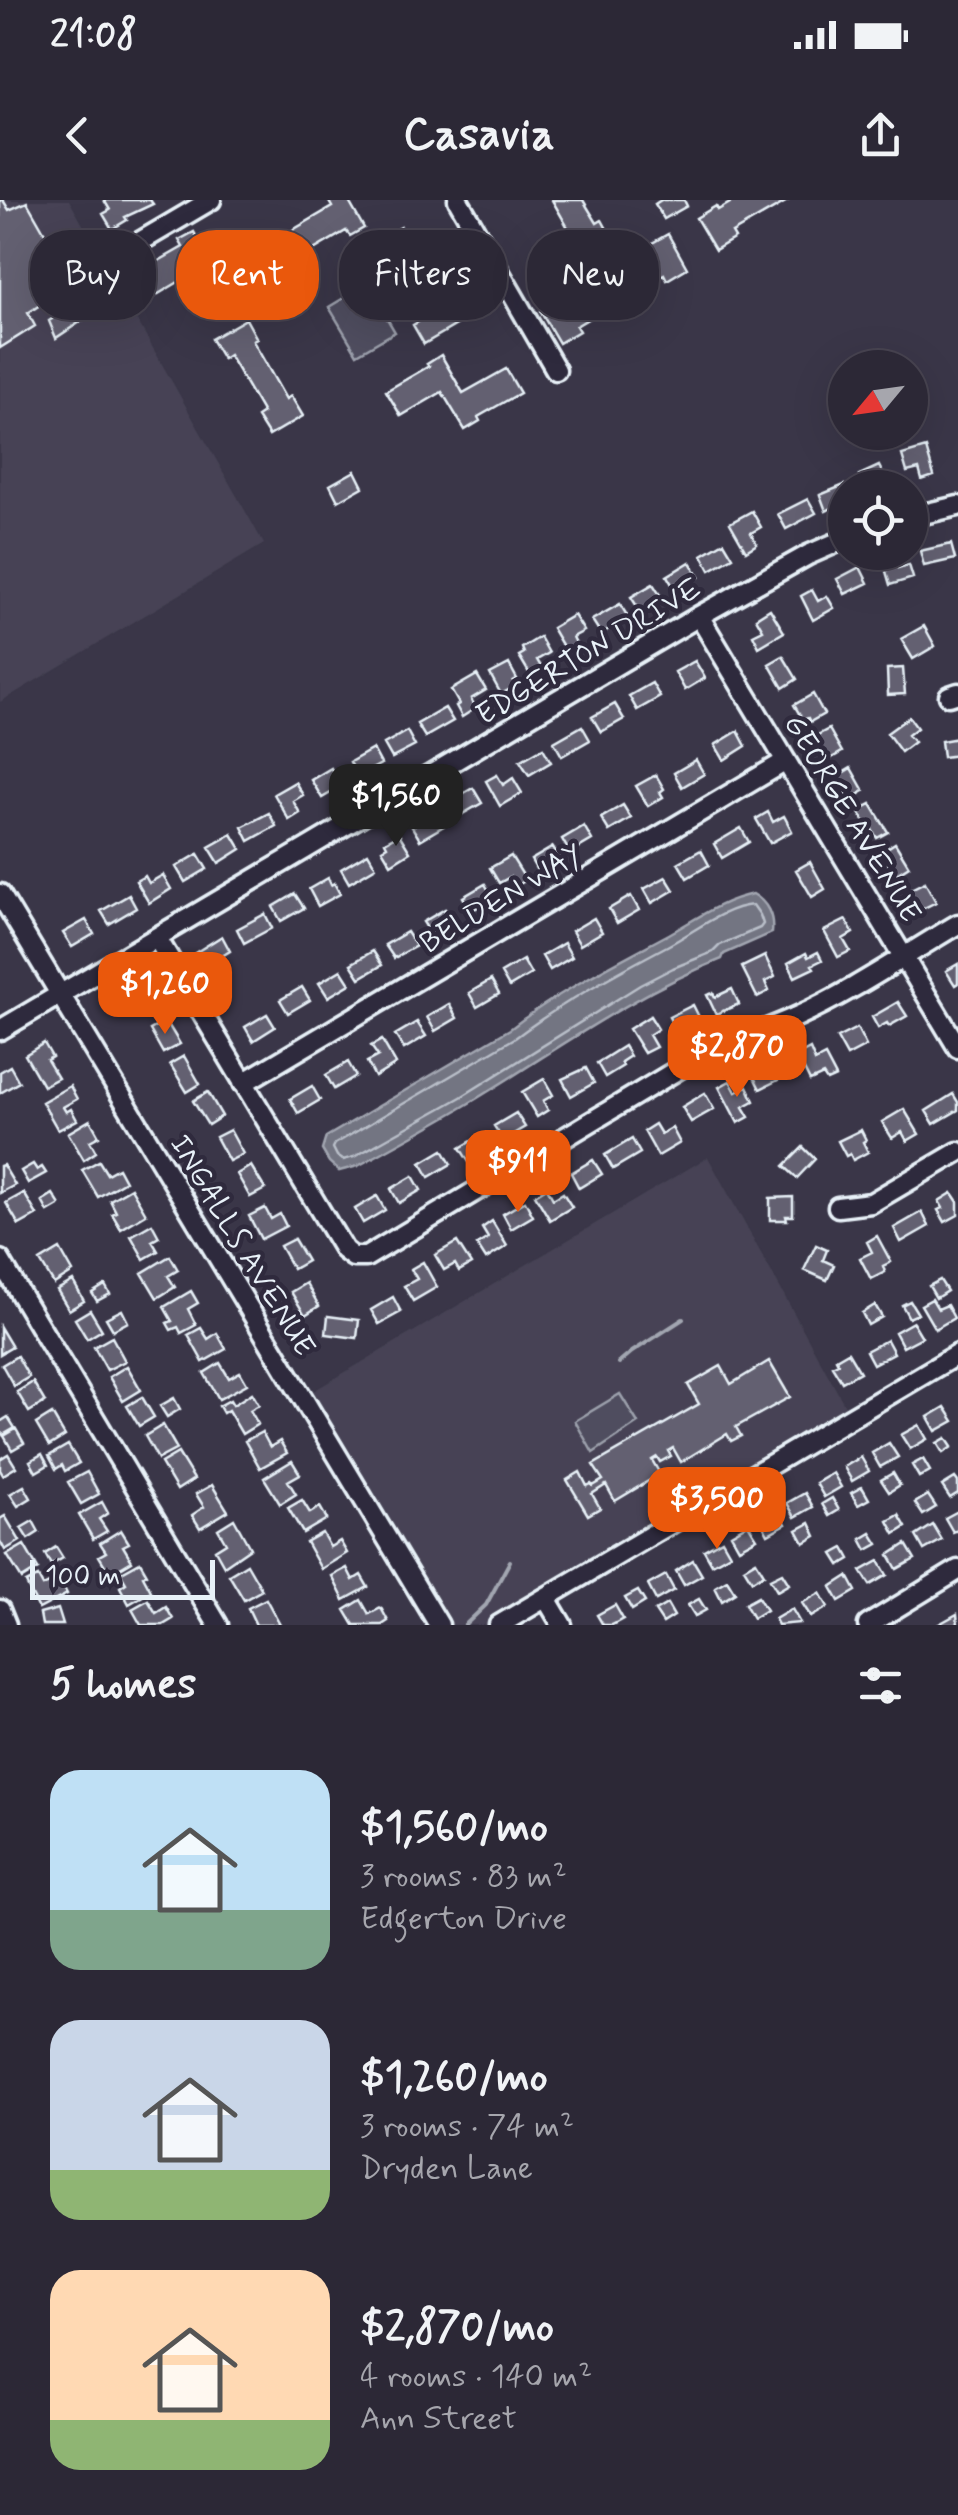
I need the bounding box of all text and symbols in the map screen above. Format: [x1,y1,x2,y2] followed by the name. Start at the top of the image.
[50,11,137,60] text: 21:08
[403,106,555,165] text: Casavia
[50,108,105,163] icon: back
[853,108,908,163] icon: share
[30,230,156,320] chip: Buy
[176,230,319,320] chip: Rent
[339,230,507,320] chip: Filters
[527,230,659,320] chip: New
[828,350,928,450] north arrow
[828,350,928,570] map controls
[828,470,928,570] button: locate
[469,570,709,735] street label: EDGERTON DRIVE
[774,707,929,930] street label: GEORGE AVENUE
[315,764,477,849] pin: $1,560
[351,775,441,817] text: $1,560
[413,835,590,963] street label: BELDEN WAY
[84,952,246,1037] pin: $1,260
[120,963,210,1005] text: $1,260
[656,1015,818,1100] pin: $2,870
[690,1026,784,1068] text: $2,870
[160,1128,323,1364] street label: INGALLS AVENUE
[459,1130,577,1215] pin: $911
[488,1141,548,1183] text: $911
[636,1467,798,1552] pin: $3,500
[670,1478,764,1520] text: $3,500
[30,1555,215,1600] scale bar
[45,1559,120,1596] text: 100 m
[50,1658,196,1713] text: 5 homes
[853,1658,908,1713] icon: filters
[360,1801,548,1856] text: $1,560/mo
[130,1810,250,1930] icon: home
[360,1856,567,1898] text: 3 rooms · 83 m²
[360,1898,567,1940] text: Edgerton Drive
[360,2051,548,2106] text: $1,260/mo
[130,2060,250,2180] icon: home
[360,2106,574,2148] text: 3 rooms · 74 m²
[360,2148,533,2190] text: Dryden Lane
[360,2301,554,2356] text: $2,870/mo
[130,2310,250,2430] icon: home
[360,2356,592,2398] text: 4 rooms · 140 m²
[360,2398,517,2440] text: Ann Street

